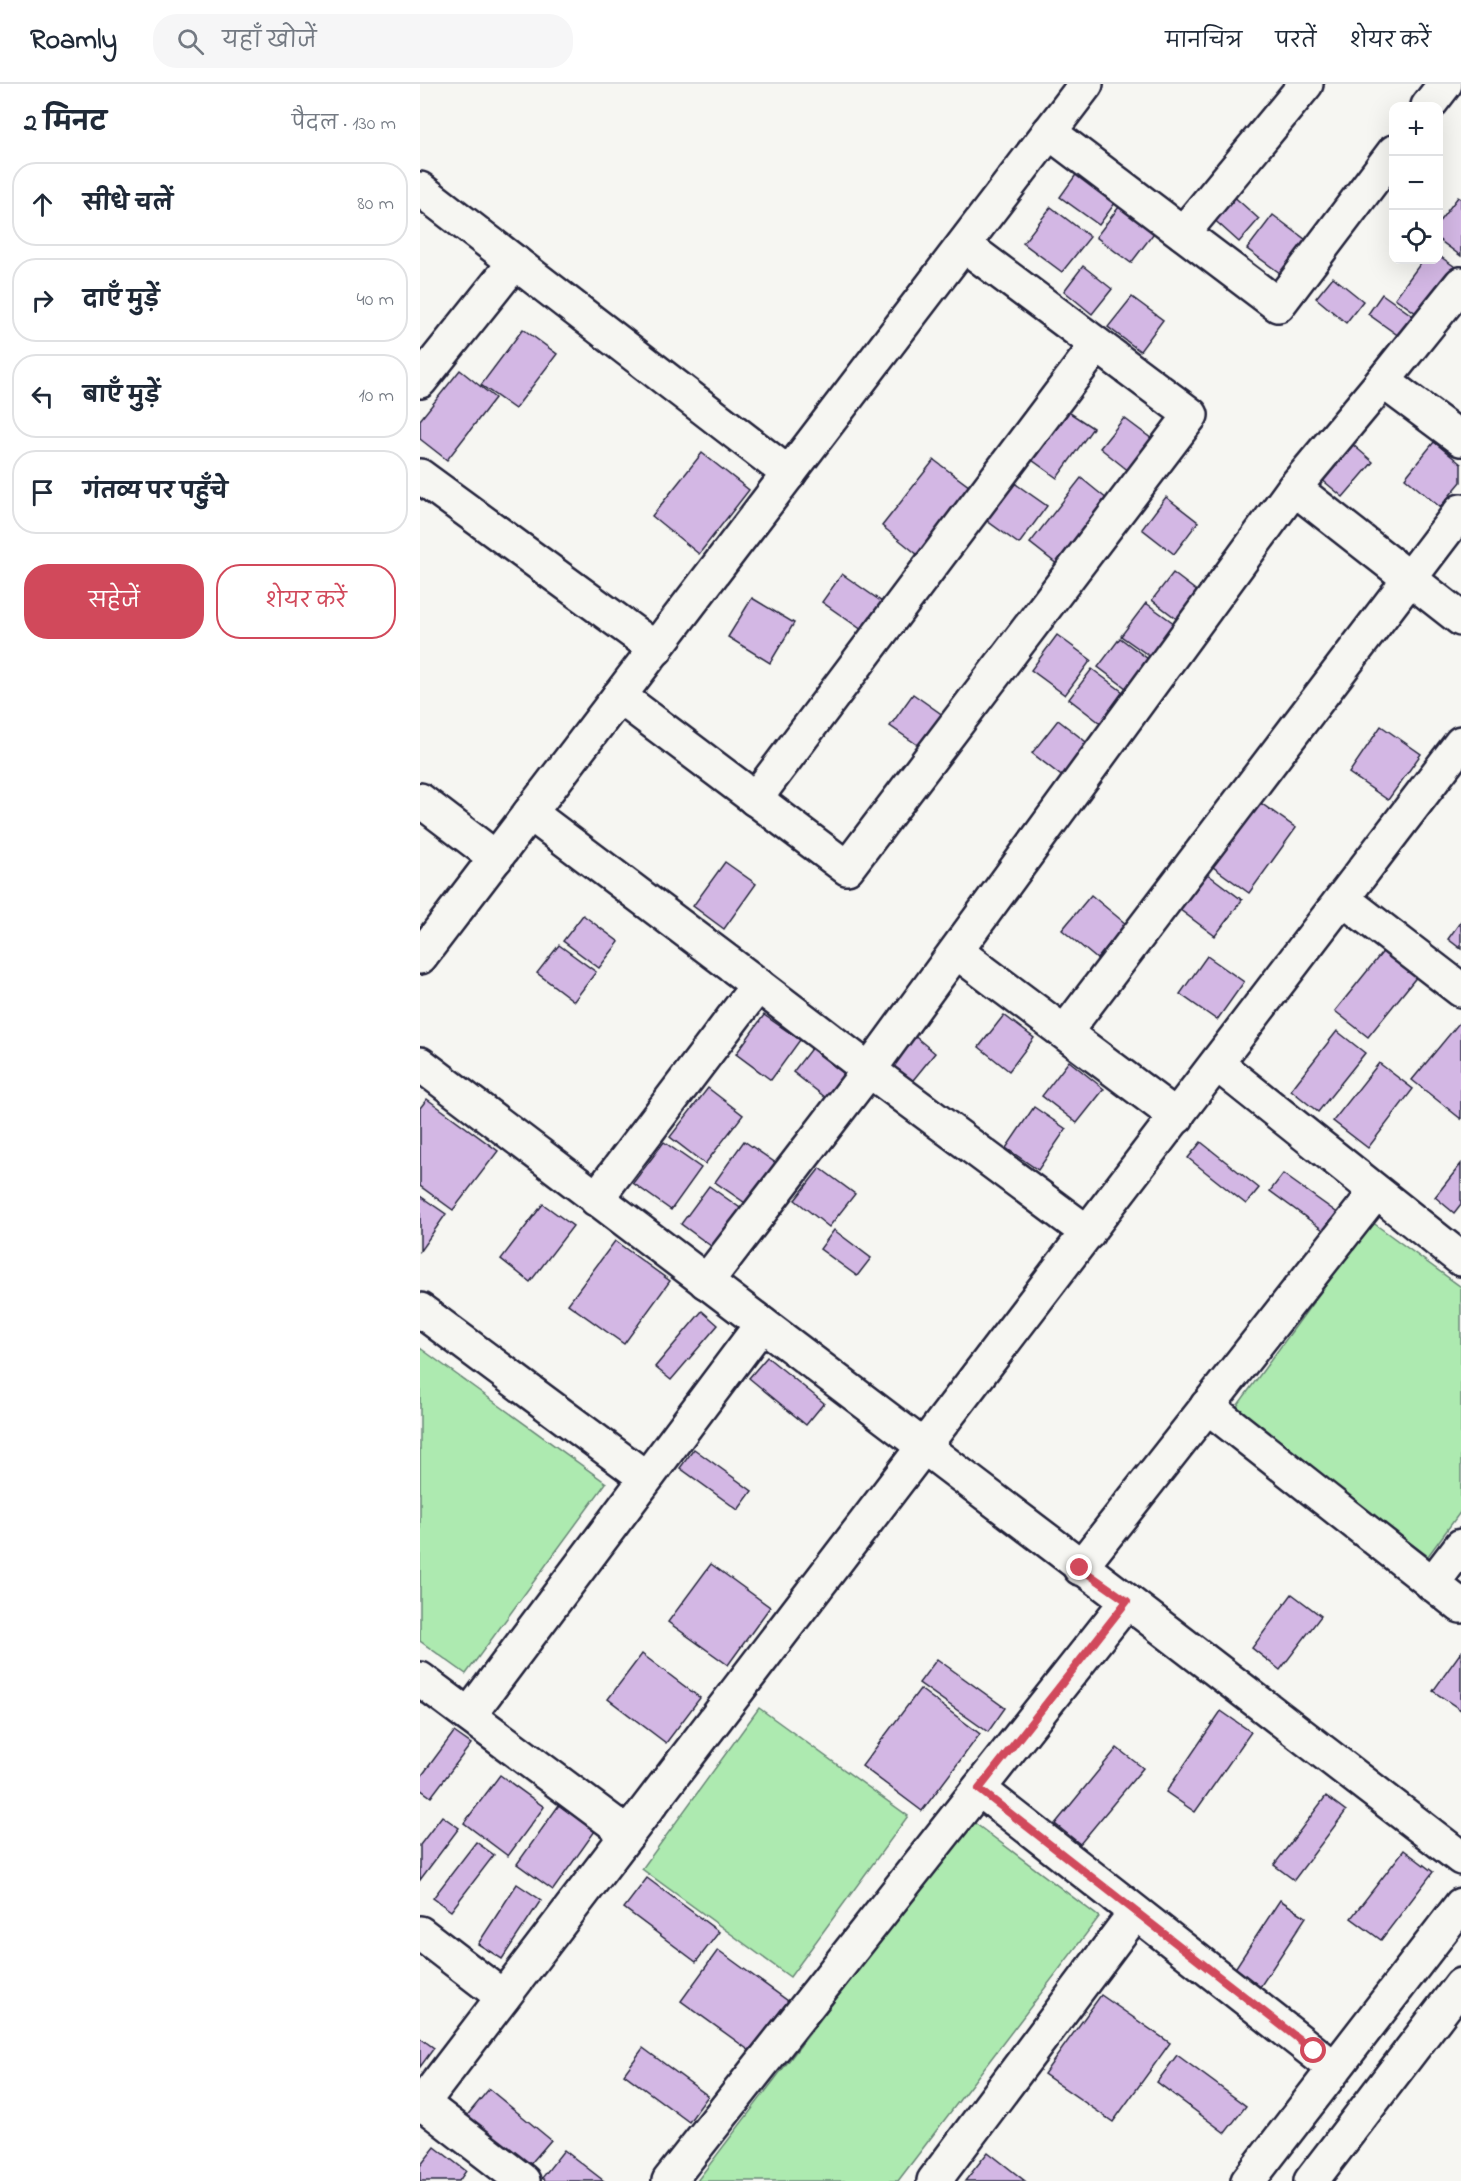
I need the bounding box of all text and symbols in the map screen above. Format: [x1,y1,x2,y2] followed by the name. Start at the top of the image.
[153,14,573,68] search box
[30,21,117,62] text: Roamly
[174,25,207,58] icon: search
[222,26,317,58] text: यहाँ खोजें
[1165,27,1242,57] text: मानचित्र
[1275,27,1316,57] text: परतें
[1349,27,1431,57] text: शेयर करें
[1389,102,1443,264] map controls
[1389,102,1443,156] button: +
[24,105,107,143] text: 2 मिनट
[292,110,396,139] text: पैदल · 130 m
[1389,156,1443,210] button: −
[26,188,59,221] icon: ahead
[83,189,173,221] text: सीधे चलें
[357,190,394,219] text: 80 m
[1389,210,1443,264] button: locate
[26,284,59,317] icon: right
[83,285,159,317] text: दाएँ मुड़ें
[357,286,394,315] text: 40 m
[26,380,59,413] icon: left
[83,381,160,413] text: बाएँ मुड़ें
[358,382,394,411] text: 10 m
[26,476,59,509] icon: arrive
[83,477,228,509] text: गंतव्य पर पहुँचे
[24,564,204,639] button: सहेजें
[216,564,396,639] button: शेयर करें
[1066,1554,1092,1580] route end
[1300,2037,1326,2063] route start

